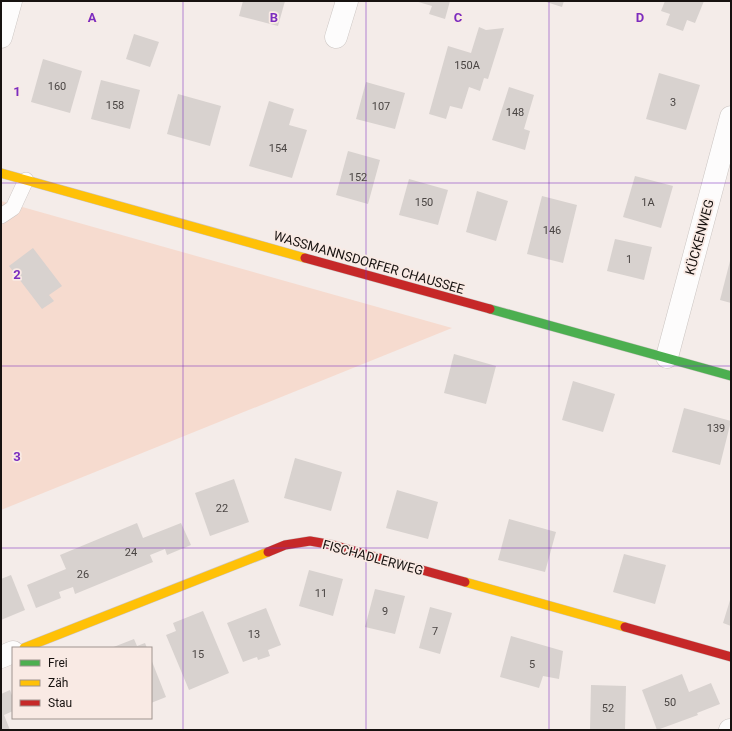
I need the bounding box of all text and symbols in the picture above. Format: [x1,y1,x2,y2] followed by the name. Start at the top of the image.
[88,10,97,25] text: A
[270,10,278,25] text: B
[454,10,463,25] text: C
[636,10,644,25] text: D
[454,59,481,72] house number: 150A
[48,80,66,93] house number: 160
[13,84,21,99] text: 1
[670,96,676,109] house number: 3
[106,99,124,112] house number: 158
[372,100,390,113] house number: 107
[506,106,524,119] house number: 148
[269,142,287,155] house number: 154
[349,171,367,184] house number: 152
[415,196,433,209] house number: 150
[641,196,656,209] house number: 1A
[682,198,717,277] street label: KÜCKENWEG
[543,224,561,237] house number: 146
[272,228,466,297] street label: WASSMANNSDORFER CHAUSSEE
[626,253,632,266] house number: 1
[13,267,21,282] text: 2
[707,422,725,435] house number: 139
[13,449,21,464] text: 3
[216,502,228,515] house number: 22
[321,537,425,578] street label: FISCHADLERWEG
[125,546,137,559] house number: 24
[77,568,89,581] house number: 26
[315,587,327,600] house number: 11
[382,605,388,618] house number: 9
[432,625,438,638] house number: 7
[248,628,260,641] house number: 13
[12,647,152,719] legend
[192,648,204,661] house number: 15
[48,656,68,670] text: Frei
[529,658,535,671] house number: 5
[48,676,68,690] text: Zäh
[48,696,72,710] text: Stau
[664,696,676,709] house number: 50
[602,702,614,715] house number: 52

